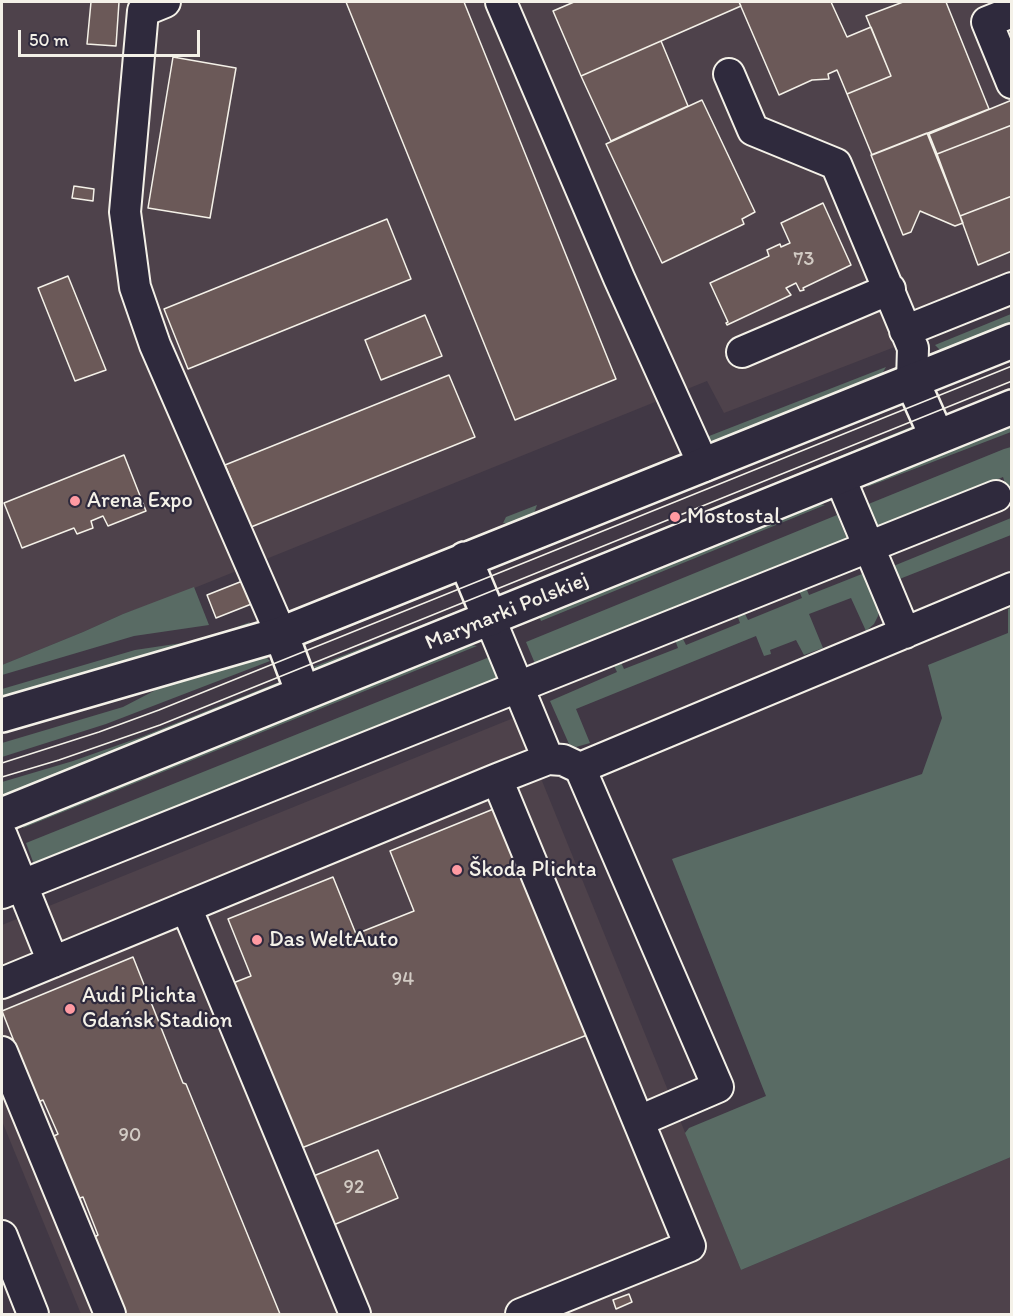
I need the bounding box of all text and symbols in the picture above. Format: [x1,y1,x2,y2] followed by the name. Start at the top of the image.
[21,18,202,56] scale bar
[29,29,69,51] text: 50 m
[794,248,814,272] house number: 73
[87,488,193,514] place label: Arena Expo
[68,494,82,508] marker: Arena Expo
[687,504,781,530] place label: Mostostal
[668,510,682,524] marker: Mostostal
[421,567,593,657] street label: Marynarki Polskiej
[469,857,597,883] place label: Škoda Plichta
[450,863,464,877] marker: Škoda Plichta
[269,927,398,953] place label: Das WeltAuto
[250,933,264,947] marker: Das WeltAuto
[392,968,414,992] house number: 94
[82,983,232,1034] place label: Audi Plichta Gdańsk Stadion
[63,1002,77,1016] marker: Audi Plichta Gdańsk Stadion
[119,1124,141,1148] house number: 90
[344,1176,364,1200] house number: 92

